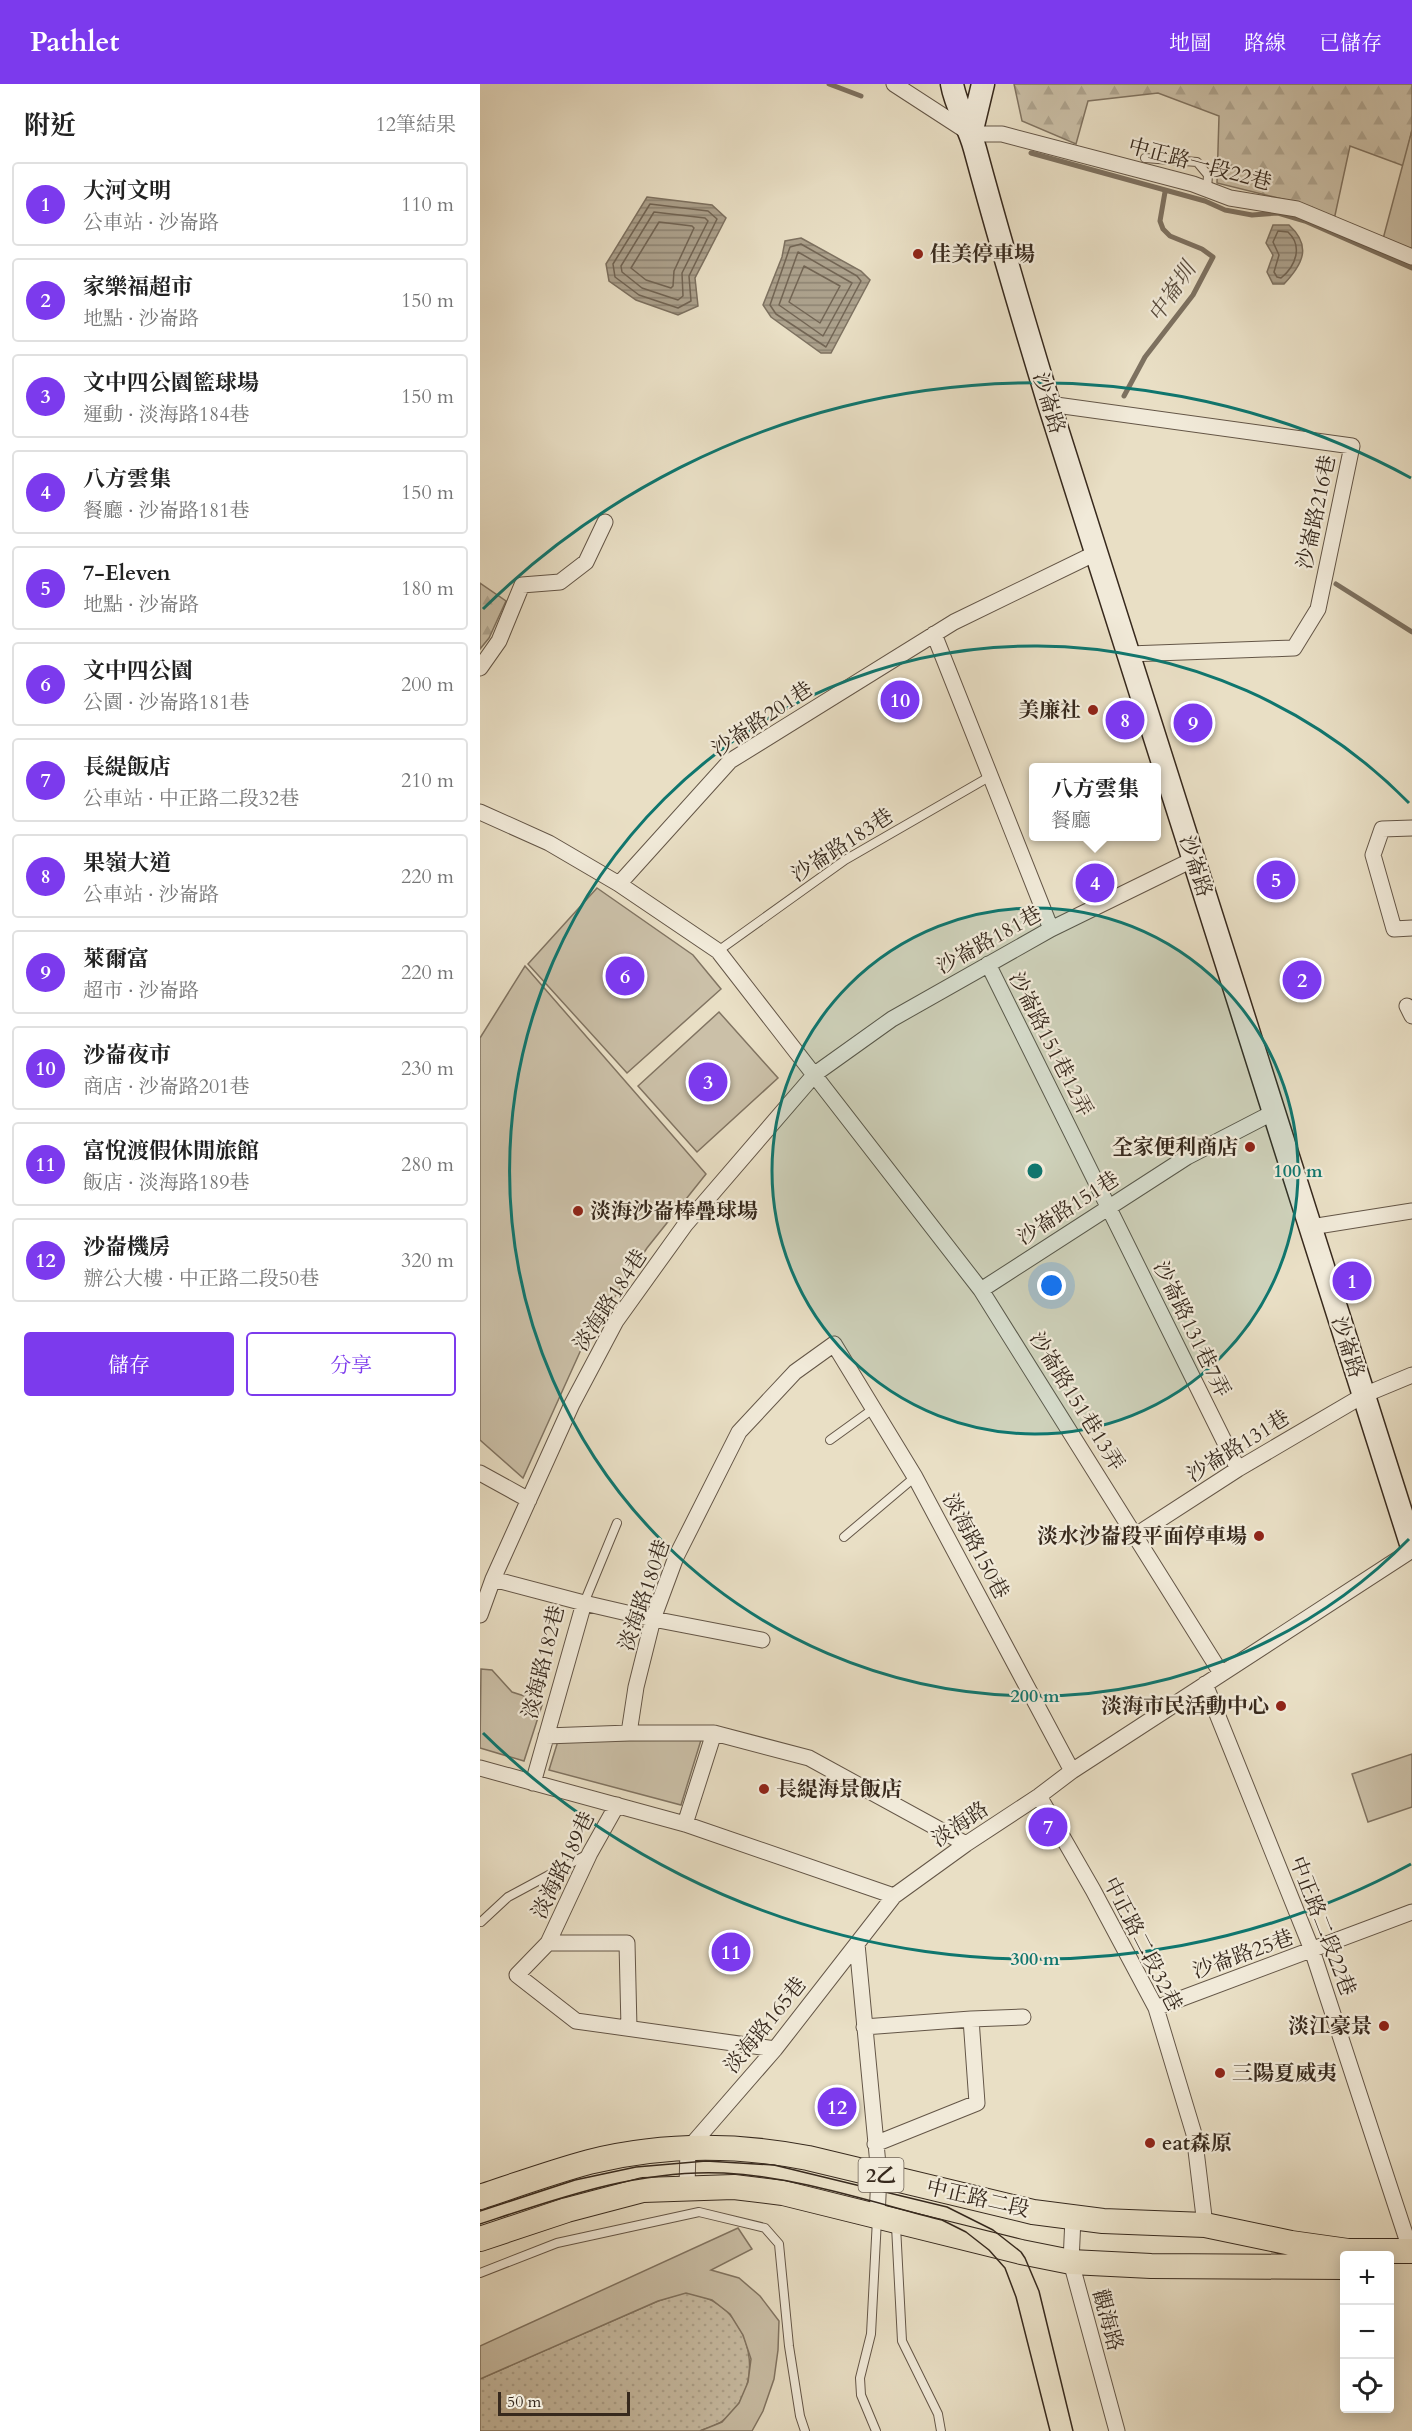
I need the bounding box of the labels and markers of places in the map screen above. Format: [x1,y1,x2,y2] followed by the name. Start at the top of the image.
[930,240,1035,269] place label: 佳美停車場
[911,247,925,261] marker: 佳美停車場
[880,678,920,722] pin: 10
[1018,696,1081,725] place label: 美廉社
[1106,698,1144,742] pin: 8
[1174,700,1212,746] pin: 9
[1086,703,1100,717] marker: 美廉社
[1256,858,1296,902] pin: 5
[1076,860,1114,906] pin: 4
[606,954,644,998] pin: 6
[1282,958,1322,1002] pin: 2
[688,1060,728,1104] pin: 3
[1112,1133,1238,1162] place label: 全家便利商店
[1243,1140,1257,1154] marker: 全家便利商店
[1025,1161,1045,1181] centre of rings
[590,1197,758,1226] place label: 淡海沙崙棒疊球場
[571,1204,585,1218] marker: 淡海沙崙棒疊球場
[1332,1258,1372,1304] pin: 1
[1037,1522,1247,1551] place label: 淡水沙崙段平面停車場
[1252,1529,1266,1543] marker: 淡水沙崙段平面停車場
[1101,1692,1269,1721] place label: 淡海市民活動中心
[1274,1699,1288,1713] marker: 淡海市民活動中心
[776,1775,902,1804] place label: 長緹海景飯店
[757,1782,771,1796] marker: 長緹海景飯店
[1028,1804,1068,1850] pin: 7
[712,1930,750,1974] pin: 11
[1288,2012,1372,2041] place label: 淡江豪景
[1377,2019,1391,2033] marker: 淡江豪景
[1232,2059,1337,2088] place label: 三陽夏威夷
[1213,2066,1227,2080] marker: 三陽夏威夷
[818,2084,856,2130] pin: 12
[1162,2129,1232,2158] place label: eat森原
[1143,2136,1157,2150] marker: eat森原

